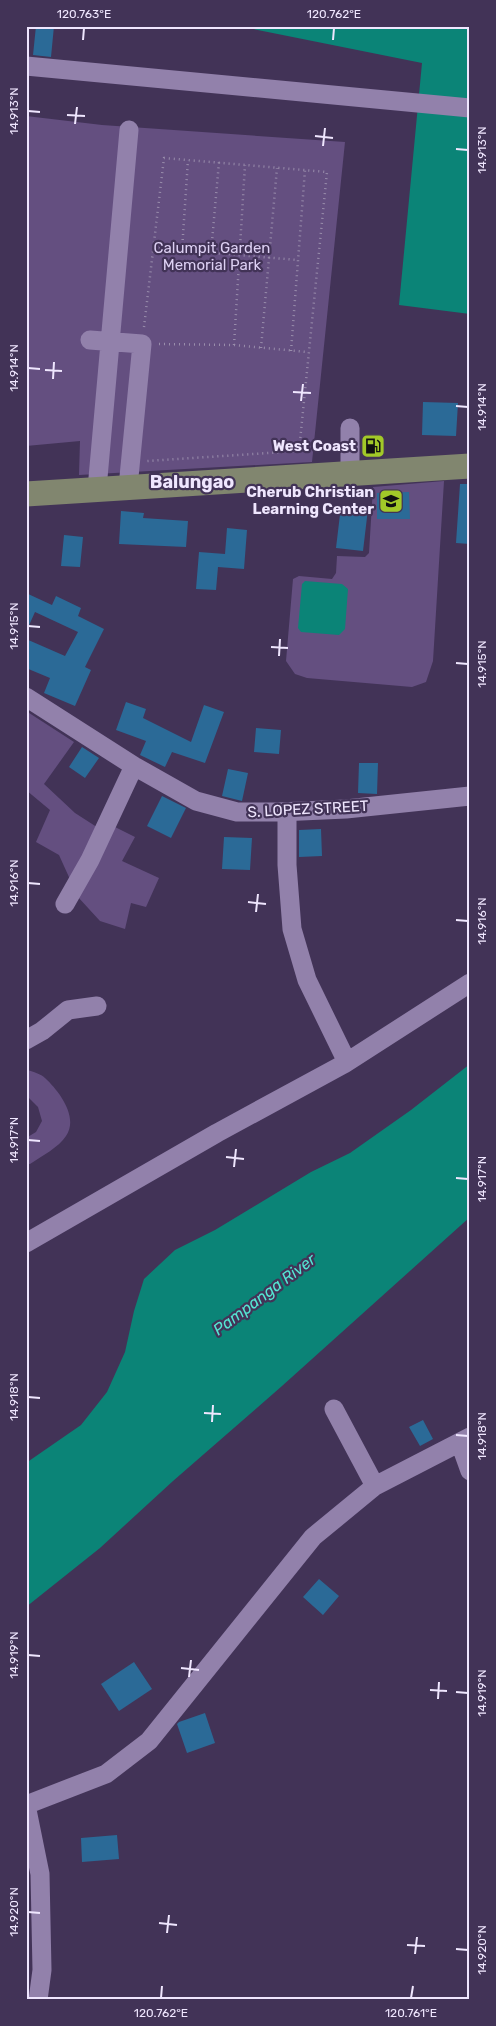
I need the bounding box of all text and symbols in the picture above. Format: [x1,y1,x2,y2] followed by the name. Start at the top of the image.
[57,7,111,21] text: 120.763°E
[307,7,361,21] text: 120.762°E
[7,87,21,135] text: 14.913°N
[475,126,489,174] text: 14.913°N
[154,239,270,274] park label: Calumpit Garden Memorial Park
[7,344,21,392] text: 14.914°N
[475,383,489,431] text: 14.914°N
[360,433,386,459] fuel station icon: West Coast
[273,437,356,455] place label: West Coast
[150,471,234,493] district label: Balungao
[246,483,374,518] place label: Cherub Christian Learning Center
[378,488,404,514] school or university icon: Cherub Christian Learning Center
[7,602,21,650] text: 14.915°N
[475,640,489,688] text: 14.915°N
[247,797,369,821] street label: S. LOPEZ STREET
[7,859,21,907] text: 14.916°N
[475,897,489,945] text: 14.916°N
[7,1117,21,1163] text: 14.917°N
[475,1156,489,1202] text: 14.917°N
[209,1249,320,1339] water label: Pampanga River
[7,1373,21,1421] text: 14.918°N
[475,1412,489,1460] text: 14.918°N
[7,1631,21,1679] text: 14.919°N
[475,1669,489,1717] text: 14.919°N
[7,1887,21,1937] text: 14.920°N
[475,1925,489,1975] text: 14.920°N
[134,2006,188,2020] text: 120.762°E
[385,2006,437,2020] text: 120.761°E

